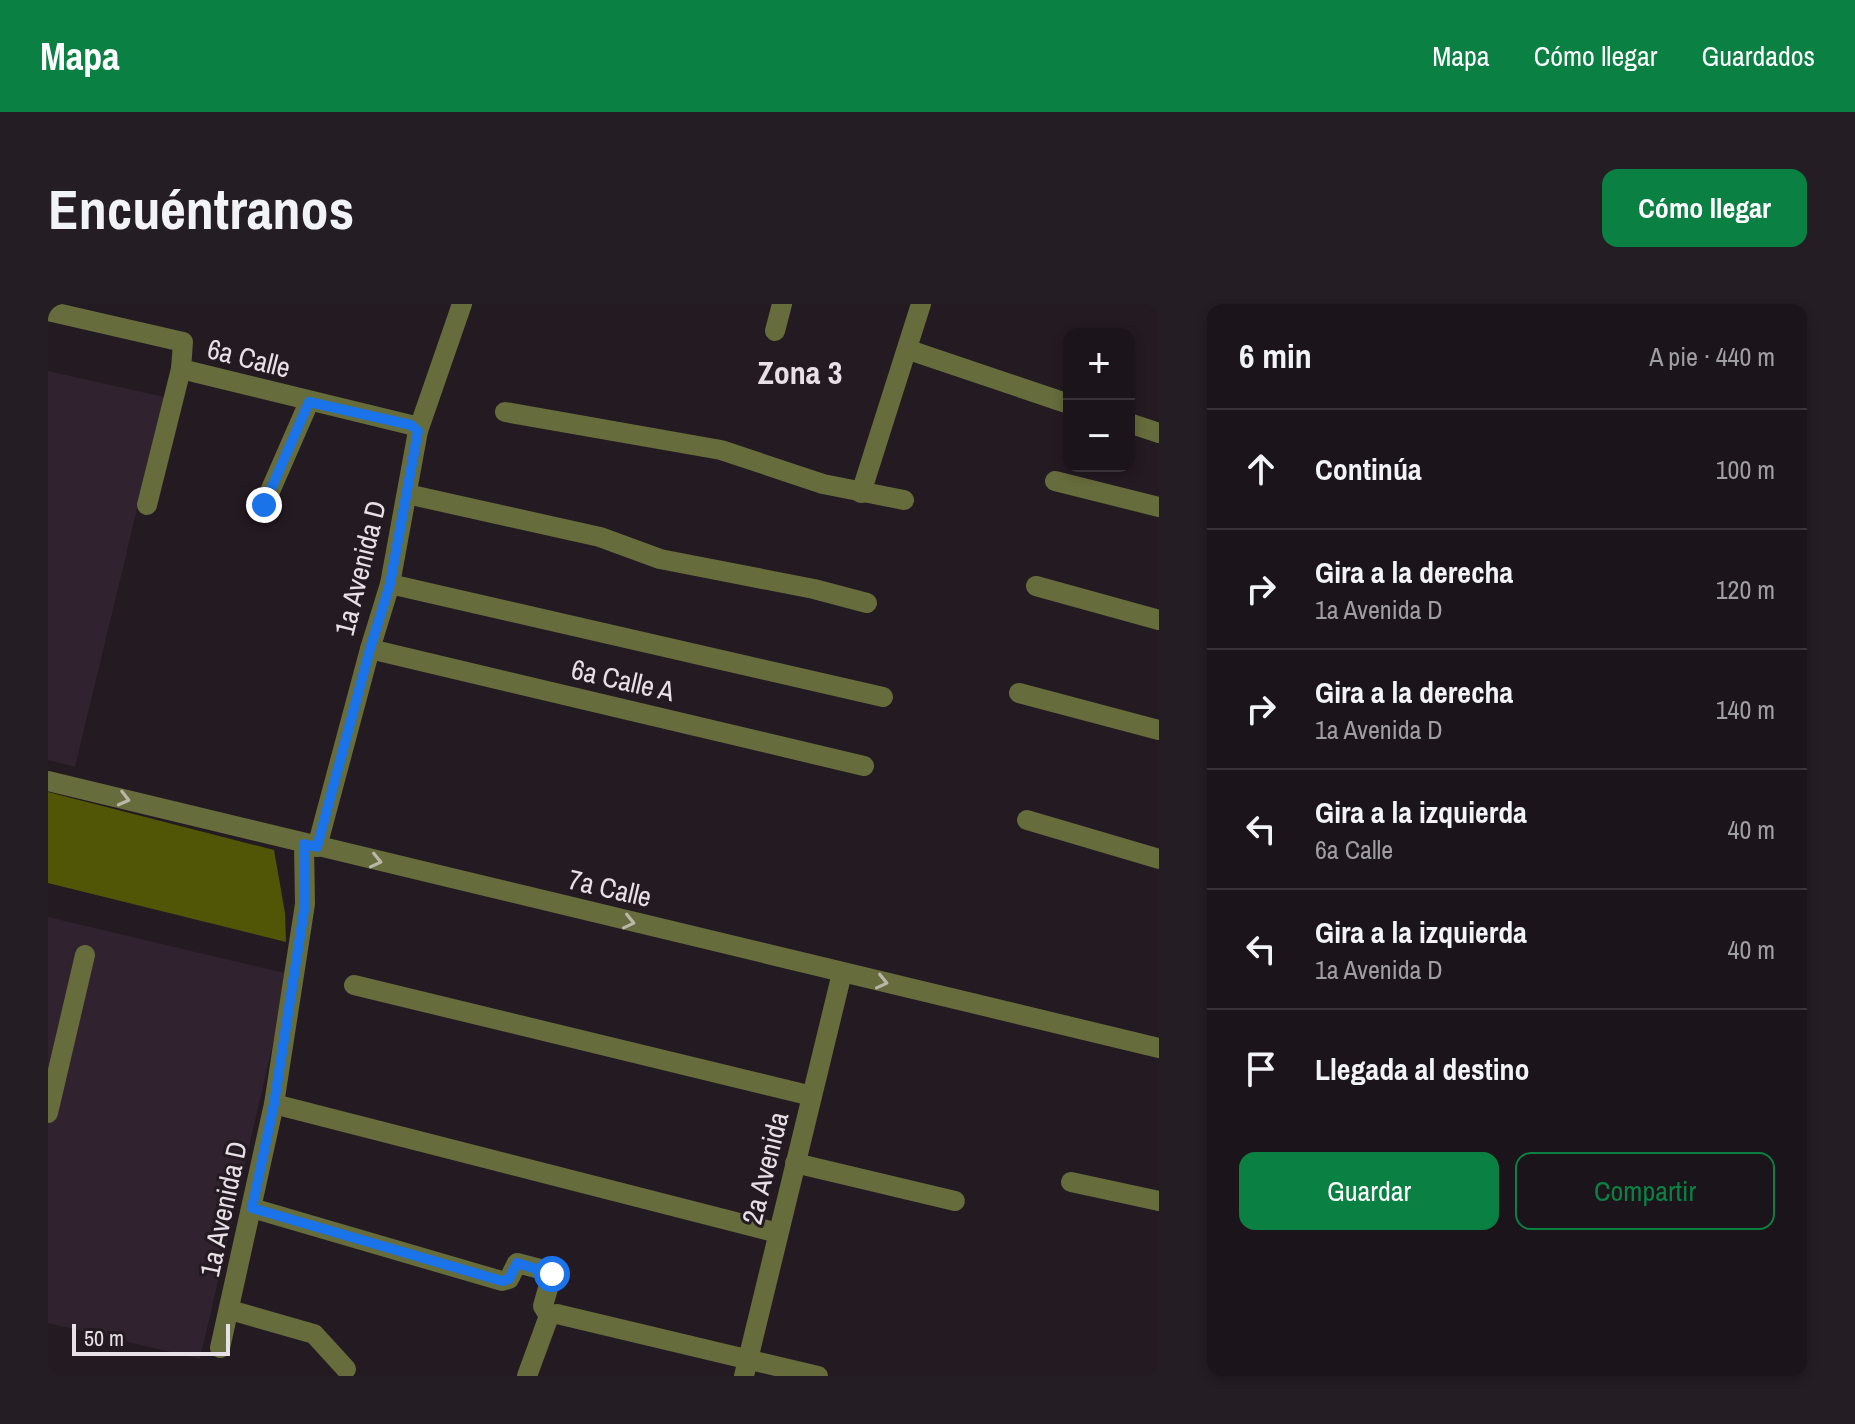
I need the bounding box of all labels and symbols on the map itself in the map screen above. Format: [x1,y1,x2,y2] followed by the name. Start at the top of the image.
[204,329,294,387] street label: 6a Calle
[758,351,842,394] district label: Zona 3
[246,487,282,523] route end
[325,497,395,639] street label: 1a Avenida D
[568,650,679,710] street label: 6a Calle A
[116,790,130,807] one-way arrow
[369,852,383,869] one-way arrow
[565,860,655,916] street label: 7a Calle
[622,912,636,929] one-way arrow
[875,973,888,990] one-way arrow
[733,1108,797,1228] street label: 2a Avenida
[190,1138,256,1280] street label: 1a Avenida D
[534,1256,570,1292] route start
[72,1320,230,1356] scale bar

